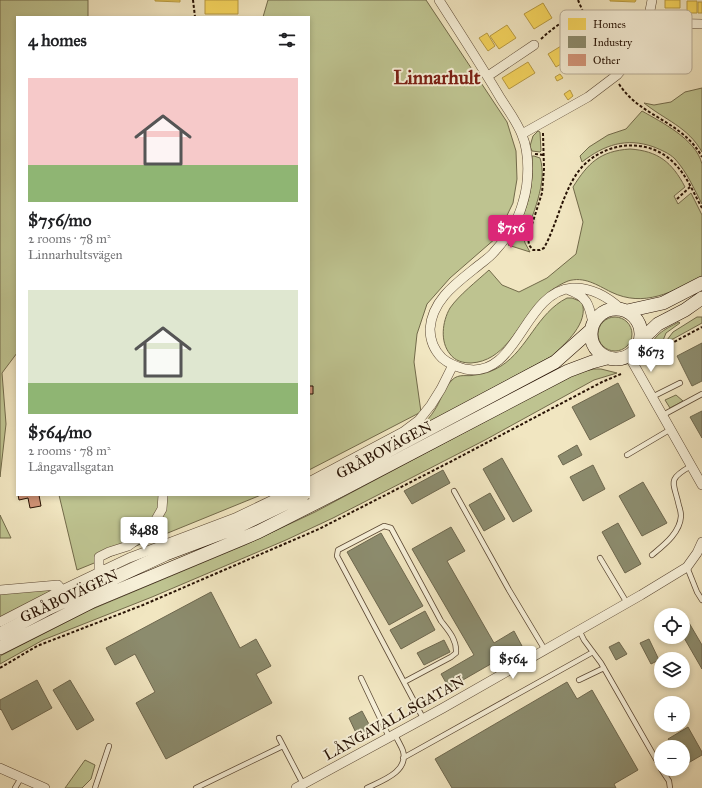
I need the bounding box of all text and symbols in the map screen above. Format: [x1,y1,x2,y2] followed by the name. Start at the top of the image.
[560,10,692,74] legend
[593,18,626,31] text: Homes
[276,29,298,51] icon: filters
[28,30,87,51] text: 4 homes
[593,36,633,49] text: Industry
[593,54,621,67] text: Other
[393,66,481,89] district label: Linnarhult
[127,104,199,176] icon: home
[28,210,91,231] text: $756/mo
[487,215,535,249] pin: $756
[497,220,525,236] text: $756
[28,231,111,247] text: 2 rooms · 78 m²
[28,247,123,263] text: Linnarhultsvägen
[127,316,199,388] icon: home
[627,339,675,373] pin: $673
[638,344,664,360] text: $673
[333,417,435,483] street label: GRÅBOVÄGEN
[28,422,92,443] text: $564/mo
[28,443,111,459] text: 2 rooms · 78 m²
[28,459,114,475] text: Långavallsgatan
[120,517,168,551] pin: $488
[130,522,158,538] text: $488
[17,565,121,627] street label: GRÅBOVÄGEN
[654,608,690,776] map controls
[654,608,690,644] button: locate
[489,646,537,680] pin: $564
[499,651,527,667] text: $564
[654,652,690,688] button: layers
[321,672,468,764] street label: LÅNGAVALLSGATAN
[654,696,690,732] button: +
[654,740,690,776] button: −

